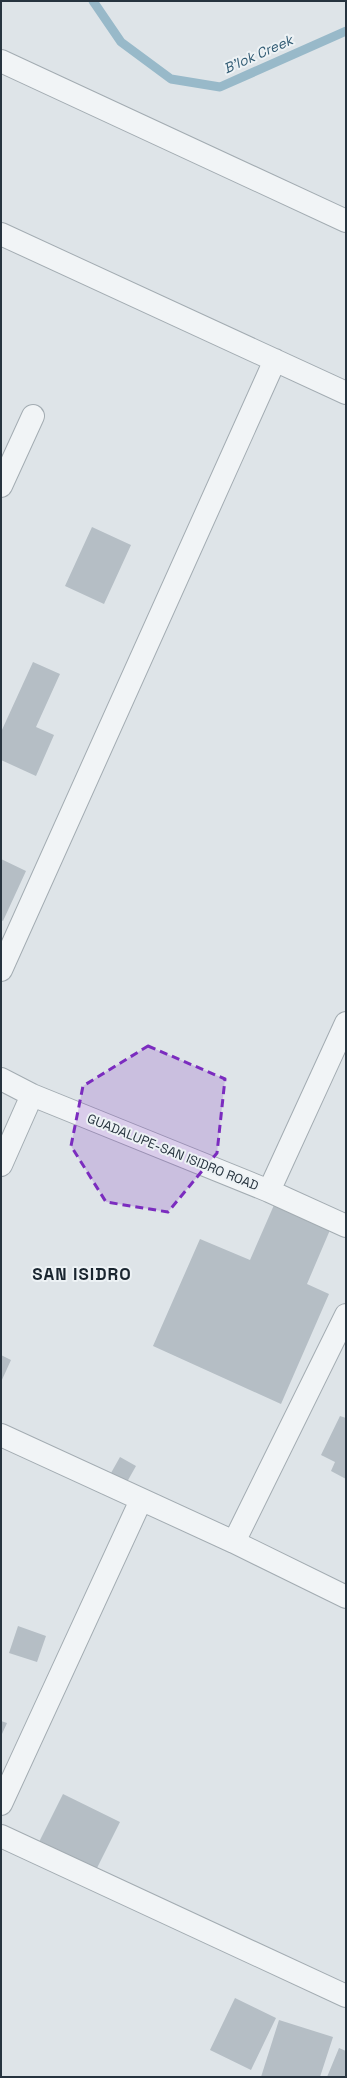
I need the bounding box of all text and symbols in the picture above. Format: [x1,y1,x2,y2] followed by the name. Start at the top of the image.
[220,30,297,77] water label: B'lok Creek
[85,1110,261,1194] street label: GUADALUPE-SAN ISIDRO ROAD
[32,1263,132,1285] district label: SAN ISIDRO

